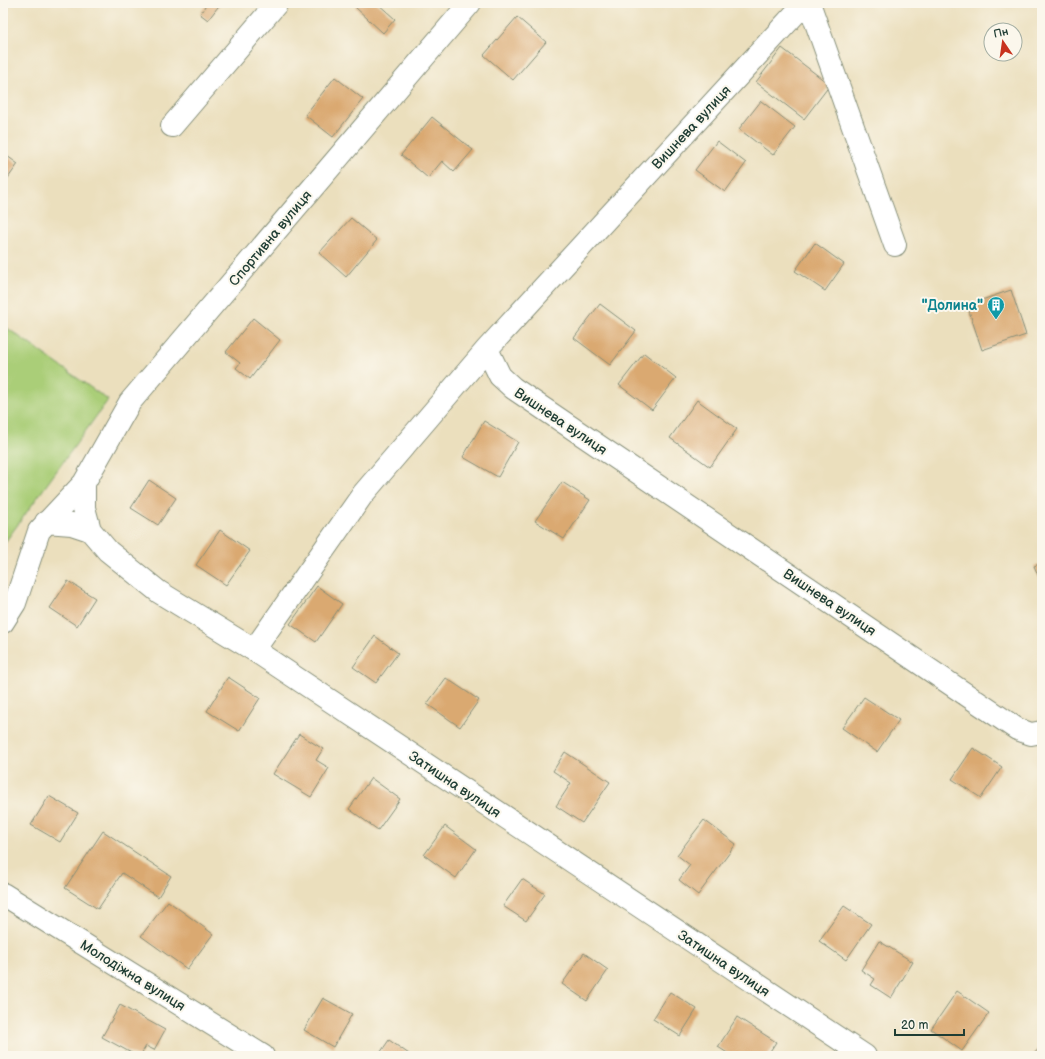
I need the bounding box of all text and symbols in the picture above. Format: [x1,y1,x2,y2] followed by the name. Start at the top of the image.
[983,22,1023,62] north arrow
[992,25,1009,41] text: Пн
[648,82,735,173] street label: Вишнева вулиця
[225,187,316,290] street label: Спортивна вулиця
[986,295,1006,320] building icon: "Долина"
[921,297,983,314] place label: "Долина"
[511,384,610,459] street label: Вишнева вулиця
[780,565,879,640] street label: Вишнева вулиця
[406,747,504,822] street label: Затишна вулиця
[675,926,773,1001] street label: Затишна вулиця
[77,936,189,1015] street label: Молодіжна вулиця
[895,1011,964,1037] scale bar
[901,1018,928,1033] text: 20 m

